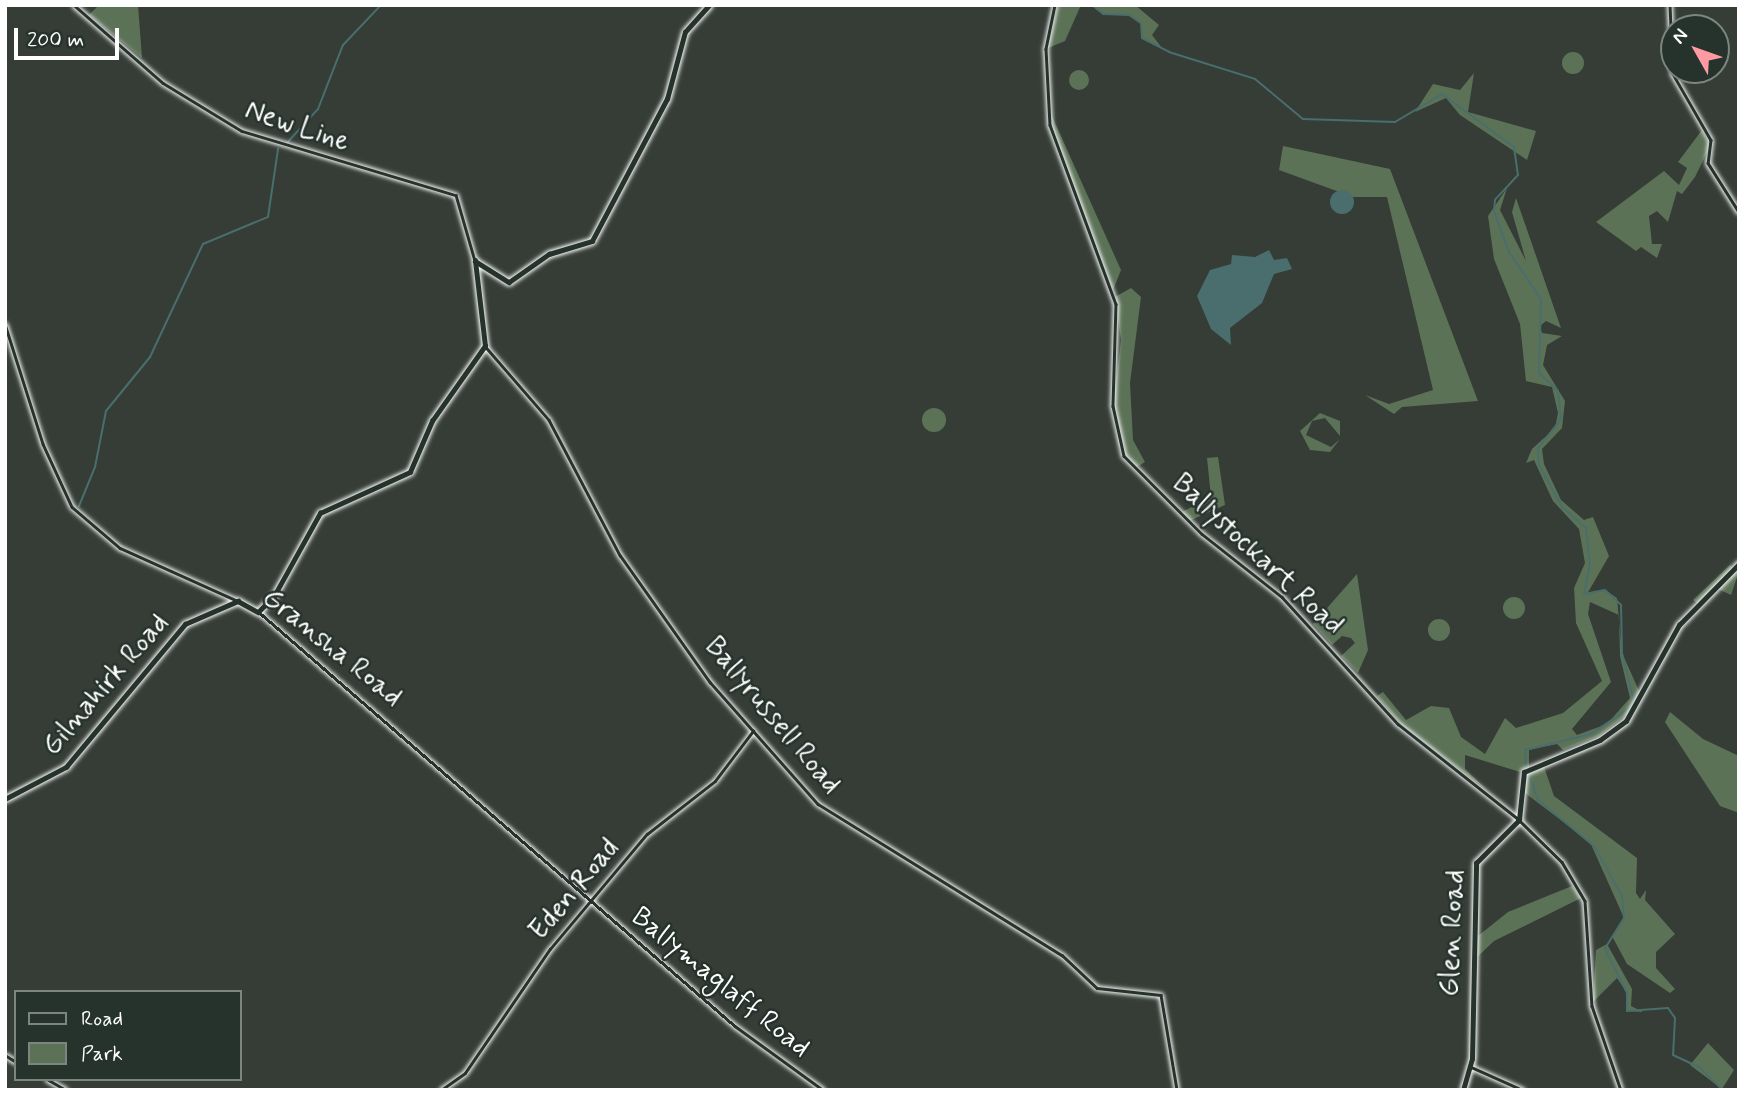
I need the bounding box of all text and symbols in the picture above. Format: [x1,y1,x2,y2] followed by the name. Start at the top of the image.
[18,14,122,58] scale bar
[1660,14,1730,84] north arrow
[1666,24,1694,49] text: N
[27,26,84,54] text: 200 m
[240,93,354,161] street label: New Line
[1165,467,1349,643] street label: Ballystockart Road
[256,582,408,714] street label: Gransha Road
[35,607,177,763] street label: Gilnahirk Road
[697,631,847,801] street label: Ballyrussell Road
[523,833,627,947] street label: Eden Road
[1433,870,1473,996] street label: Glen Road
[624,900,816,1066] street label: Ballymaglaff Road
[14,990,242,1081] legend
[81,1005,123,1033] text: Road
[81,1040,123,1068] text: Park

